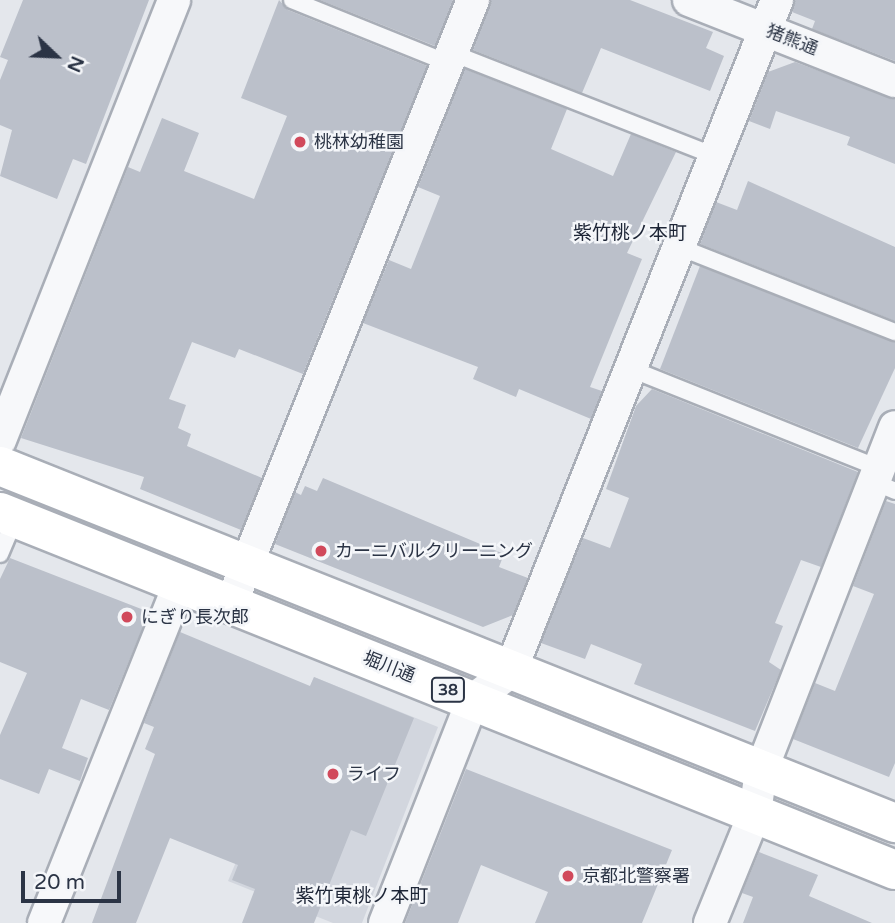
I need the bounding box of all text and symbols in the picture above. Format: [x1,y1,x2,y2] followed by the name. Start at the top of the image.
[763,20,821,60] street label: 猪熊通
[21,21,91,91] north arrow
[62,53,88,76] text: N
[314,131,404,153] place label: 桃林幼稚園
[292,134,308,150] marker: 桃林幼稚園
[573,223,687,245] district label: 紫竹桃ノ本町
[335,540,533,562] place label: カーニバルクリーニング
[313,543,329,559] marker: カーニバルクリーニング
[141,606,249,628] place label: にぎり長次郎
[119,609,135,625] marker: にぎり長次郎
[360,647,418,687] street label: 堀川通
[430,678,466,702] road number: 38
[347,763,401,785] place label: ライフ
[325,766,341,782] marker: ライフ
[24,856,124,900] scale bar
[582,865,690,887] place label: 京都北警察署
[560,868,576,884] marker: 京都北警察署
[34,870,85,895] text: 20 m
[296,886,428,908] district label: 紫竹東桃ノ本町

